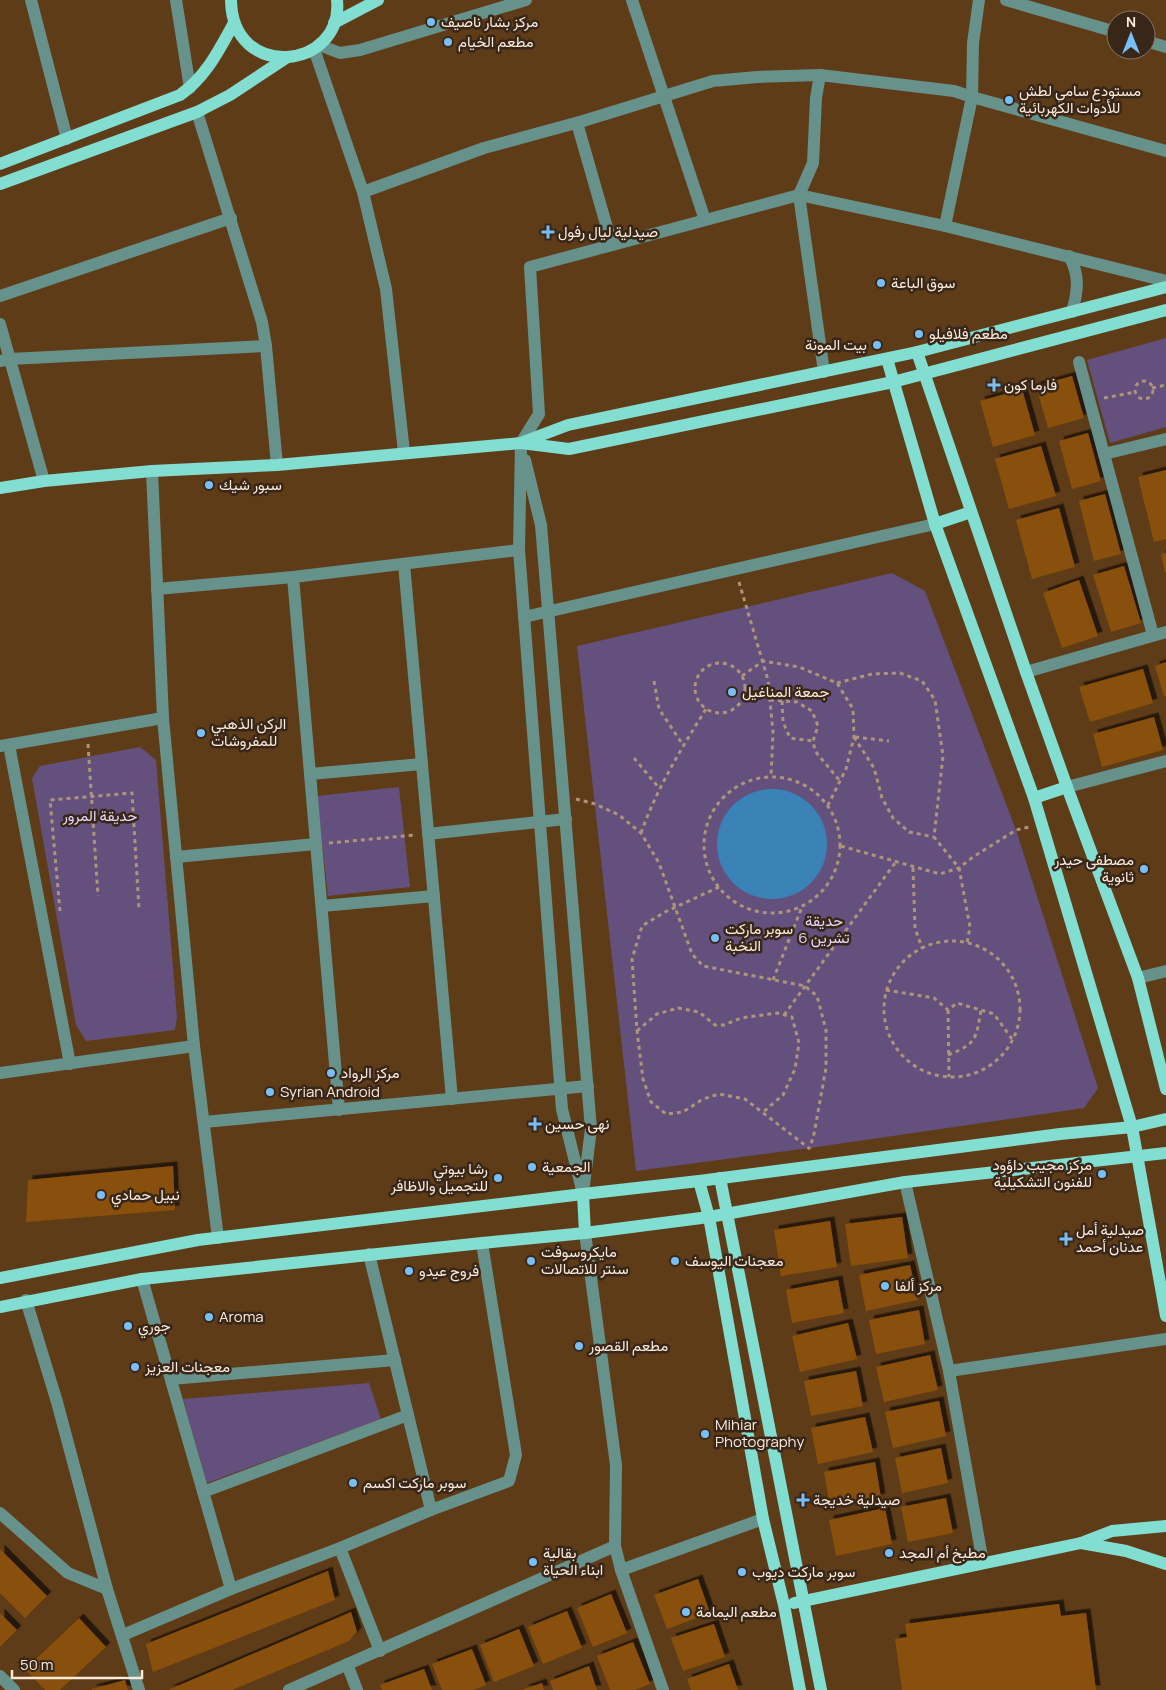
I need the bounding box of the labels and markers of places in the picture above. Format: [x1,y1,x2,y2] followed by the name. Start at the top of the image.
[441,11,538,32] place label: مركز بشار ناصيف
[425,16,437,28] marker: مركز بشار ناصيف
[458,31,534,52] place label: مطعم الخيام
[442,36,454,48] marker: مطعم الخيام
[1019,80,1141,118] place label: مستودع سامي لطش للأدوات الكهربائية
[1003,94,1015,106] marker: مستودع سامي لطش للأدوات الكهربائية
[558,221,658,242] place label: صيدلية ليال رفول
[542,226,554,238] marker: صيدلية ليال رفول
[891,272,956,293] place label: سوق الباعة
[875,277,887,289] marker: سوق الباعة
[929,323,1008,344] place label: مطعم فلافيلو
[913,328,925,340] marker: مطعم فلافيلو
[805,334,867,355] place label: بيت المونة
[871,339,883,351] marker: بيت المونة
[1004,374,1057,395] place label: فارما كون
[988,379,1000,391] marker: فارما كون
[219,474,282,495] place label: سبور شيك
[203,479,215,491] marker: سبور شيك
[742,681,829,702] place label: جمعة المناغيل
[726,686,738,698] marker: جمعة المناغيل
[211,713,286,751] place label: الركن الذهبي للمفروشات
[195,727,207,739] marker: الركن الذهبي للمفروشات
[1053,849,1134,887] place label: مصطفى حيدر ثانوية
[1138,863,1150,875] marker: مصطفى حيدر ثانوية
[725,918,793,956] place label: سوبر ماركت النخبة
[709,932,721,944] marker: سوبر ماركت النخبة
[341,1062,400,1083] place label: مركز الرواد
[325,1067,337,1079] marker: مركز الرواد
[280,1081,380,1102] place label: Syrian Android
[264,1086,276,1098] marker: Syrian Android
[545,1113,610,1134] place label: نهى حسين
[529,1118,541,1130] marker: نهى حسين
[992,1154,1092,1192] place label: مركز مجيب داؤود للفنون التشكيلية
[542,1156,590,1177] place label: الجمعية
[390,1158,488,1196] place label: رشا بيوتي للتجميل والاظافر
[526,1161,538,1173] marker: الجمعية
[1096,1168,1108,1180] marker: مركز مجيب داؤود للفنون التشكيلية
[492,1172,504,1184] marker: رشا بيوتي للتجميل والاظافر
[111,1184,180,1208] place label: نبيل حمادي
[95,1189,107,1201] marker: نبيل حمادي
[1076,1219,1144,1257] place label: صيدلية أمل عدنان أحمد
[1060,1233,1072,1245] marker: صيدلية أمل عدنان أحمد
[541,1241,629,1279] place label: مايكروسوفت سنتر للاتصالات
[685,1250,783,1271] place label: معجنات اليوسف
[525,1255,537,1267] marker: مايكروسوفت سنتر للاتصالات
[669,1255,681,1267] marker: معجنات اليوسف
[419,1260,479,1282] place label: فروج عيدو
[403,1265,415,1277] marker: فروج عيدو
[895,1275,942,1296] place label: مركز ألفا
[879,1280,891,1292] marker: مركز ألفا
[219,1306,264,1327] place label: Aroma
[203,1311,215,1323] marker: Aroma
[138,1315,170,1339] place label: جوري
[122,1320,134,1332] marker: جوري
[588,1335,668,1356] place label: مطعم القصور
[573,1340,585,1352] marker: مطعم القصور
[144,1356,230,1377] place label: معجنات العزيز
[129,1361,141,1373] marker: معجنات العزيز
[715,1414,805,1452] place label: Mihiar Photography
[699,1428,711,1440] marker: Mihiar Photography
[363,1472,466,1493] place label: سوبر ماركت اكسم
[347,1477,359,1489] marker: سوبر ماركت اكسم
[813,1489,900,1510] place label: صيدلية خديجة
[797,1494,809,1506] marker: صيدلية خديجة
[543,1542,603,1580] place label: بقالية ابناء الحياة
[899,1542,986,1564] place label: مطبخ أم المجد
[883,1547,895,1559] marker: مطبخ أم المجد
[527,1556,539,1568] marker: بقالية ابناء الحياة
[752,1561,856,1582] place label: سوبر ماركت ديوب
[736,1566,748,1578] marker: سوبر ماركت ديوب
[696,1601,777,1622] place label: مطعم اليمامة
[680,1606,692,1618] marker: مطعم اليمامة

